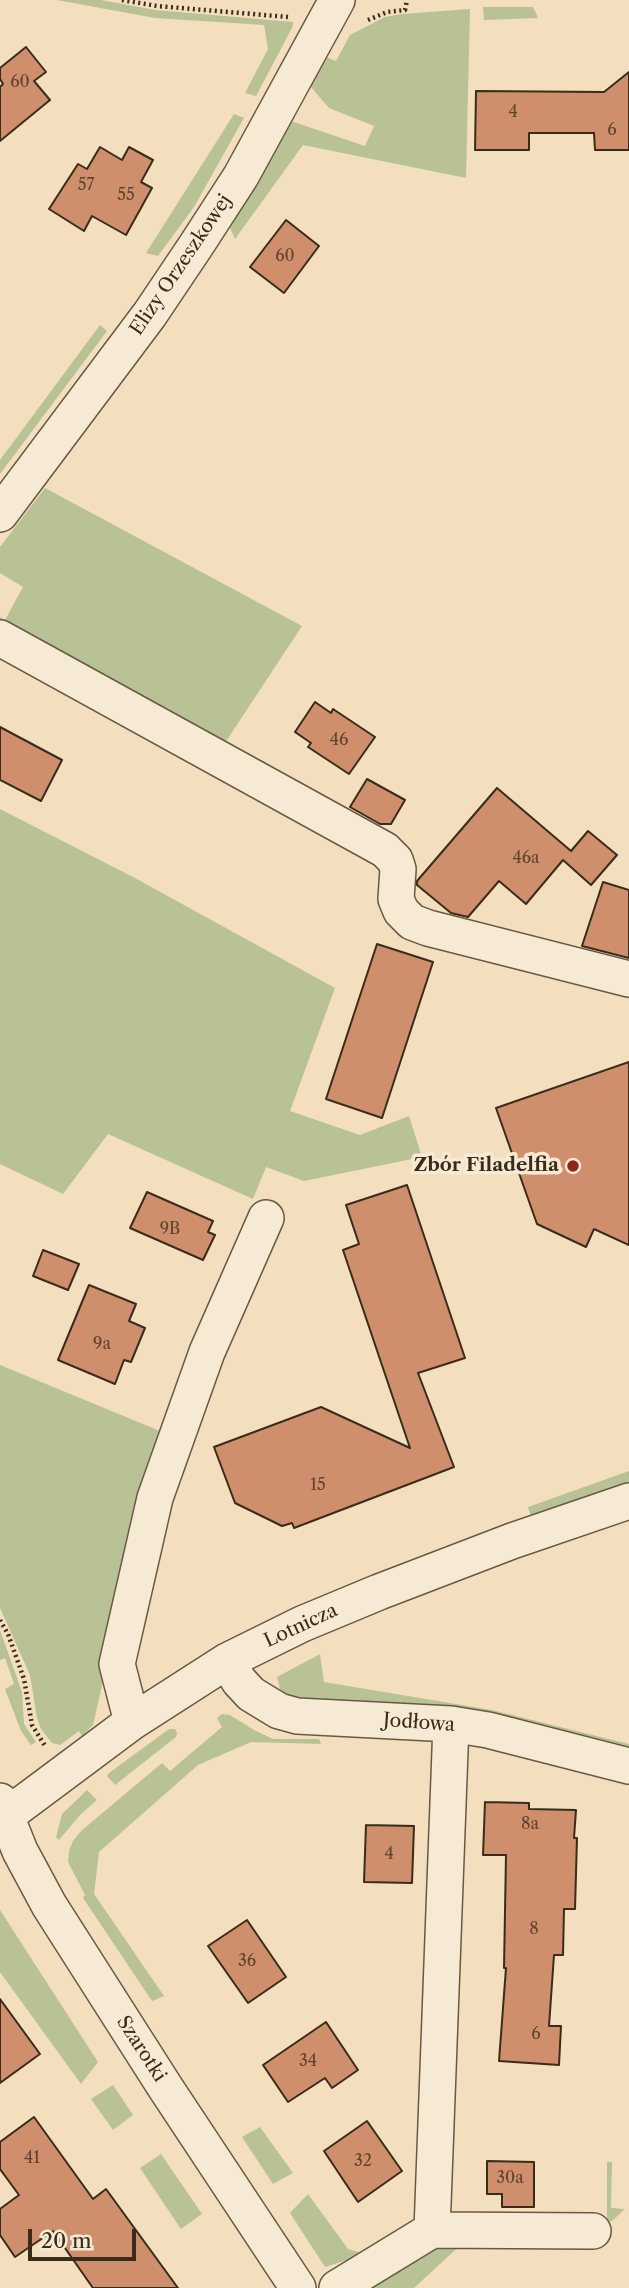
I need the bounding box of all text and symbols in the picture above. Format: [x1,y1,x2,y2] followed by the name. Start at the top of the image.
[10,72,30,92] house number: 60
[508,102,518,122] house number: 4
[607,120,617,140] house number: 6
[78,175,94,195] house number: 57
[117,185,135,205] house number: 55
[125,190,237,340] street label: Elizy Orzeszkowej
[275,246,295,266] house number: 60
[330,730,348,750] house number: 46
[512,848,540,868] house number: 46a
[414,1155,559,1177] place label: Zbór Filadelfia
[565,1158,581,1174] marker: Zbór Filadelfia
[160,1219,180,1239] house number: 9B
[93,1334,111,1354] house number: 9a
[310,1475,326,1495] house number: 15
[261,1599,341,1653] street label: Lotnicza
[382,1709,456,1737] street label: Jodłowa
[521,1814,539,1834] house number: 8a
[384,1844,394,1864] house number: 4
[529,1919,539,1939] house number: 8
[238,1951,256,1971] house number: 36
[111,2012,171,2086] street label: Szarotki
[531,2024,541,2044] house number: 6
[299,2051,317,2071] house number: 34
[24,2148,40,2168] house number: 41
[354,2151,372,2171] house number: 32
[496,2168,524,2188] house number: 30a
[32,2214,140,2258] scale bar
[41,2228,92,2253] text: 20 m

